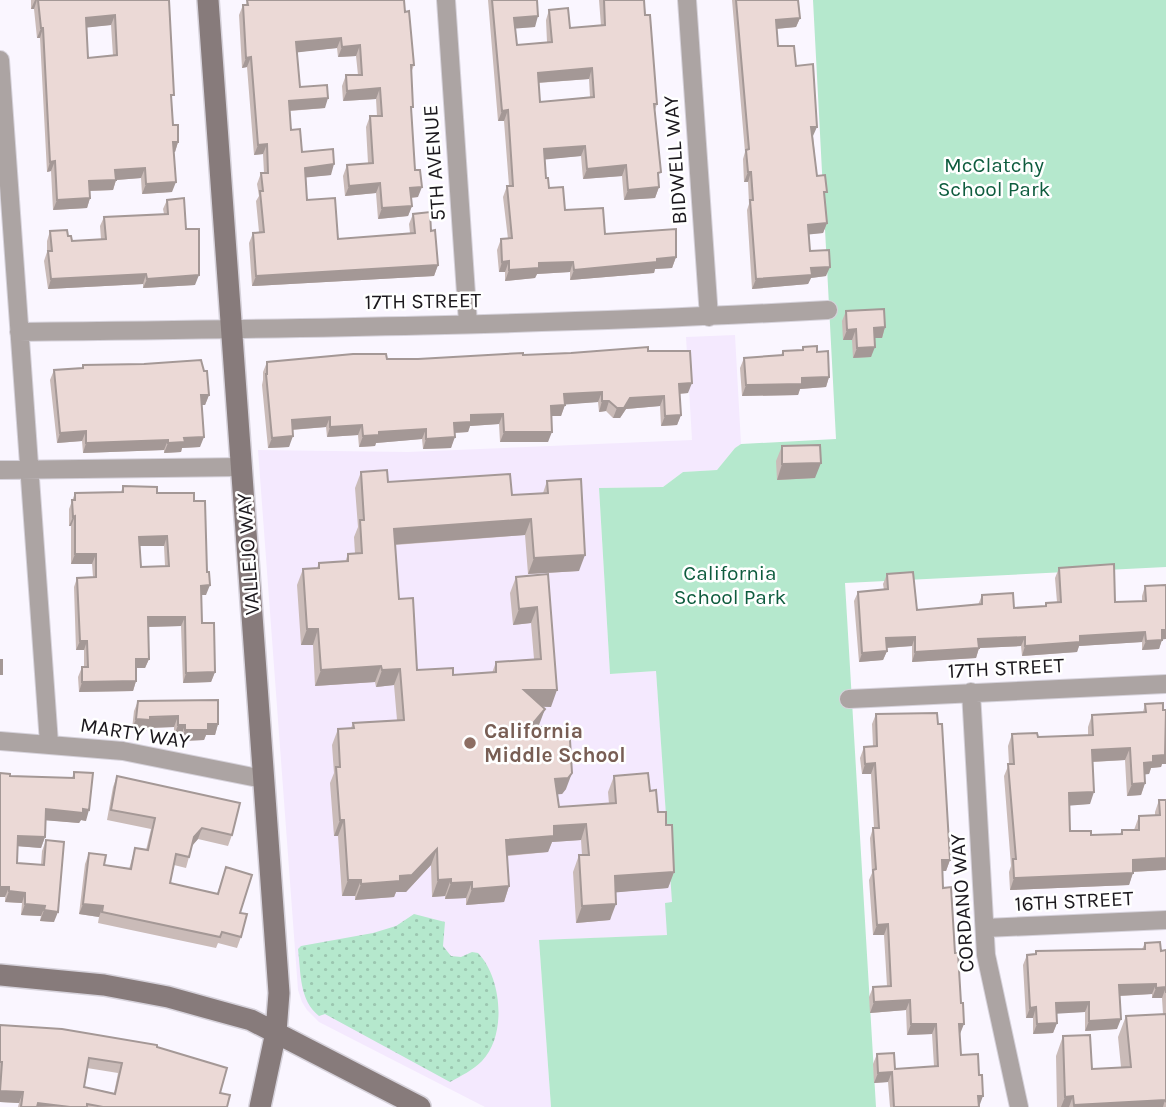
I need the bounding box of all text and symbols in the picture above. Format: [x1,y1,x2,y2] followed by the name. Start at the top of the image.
[658,94,691,225] street label: BIDWELL WAY
[418,104,450,222] street label: 5TH AVENUE
[938,153,1050,201] park label: McClatchy School Park
[365,288,482,314] street label: 17TH STREET
[232,491,264,616] street label: VALLEJO WAY
[674,561,786,609] park label: California School Park
[947,653,1065,683] street label: 17TH STREET
[78,712,192,754] street label: MARTY WAY
[484,719,626,767] place label: California Middle School
[462,735,478,751] marker: California Middle School
[945,832,979,973] street label: CORDANO WAY
[1014,886,1134,916] street label: 16TH STREET

